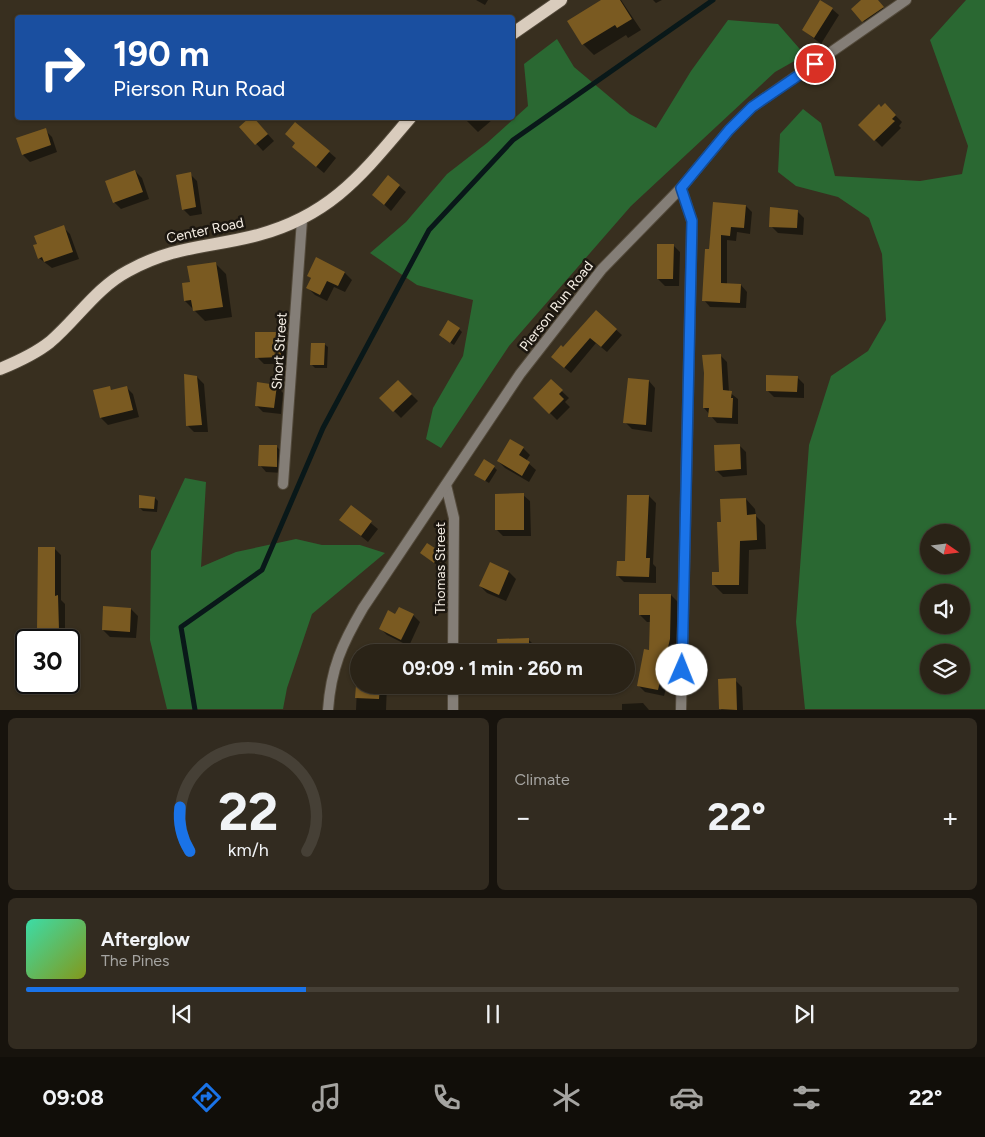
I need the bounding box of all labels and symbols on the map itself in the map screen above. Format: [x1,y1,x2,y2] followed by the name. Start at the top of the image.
[794,43,836,85] pin
[165,214,245,247] street label: Center Road
[516,258,597,355] street label: Pierson Run Road
[268,312,291,390] street label: Short Street
[432,522,449,614] street label: Thomas Street
[920,524,970,574] north arrow
[15,629,80,694] speed limit sign: 30
[655,643,707,695] position arrow

